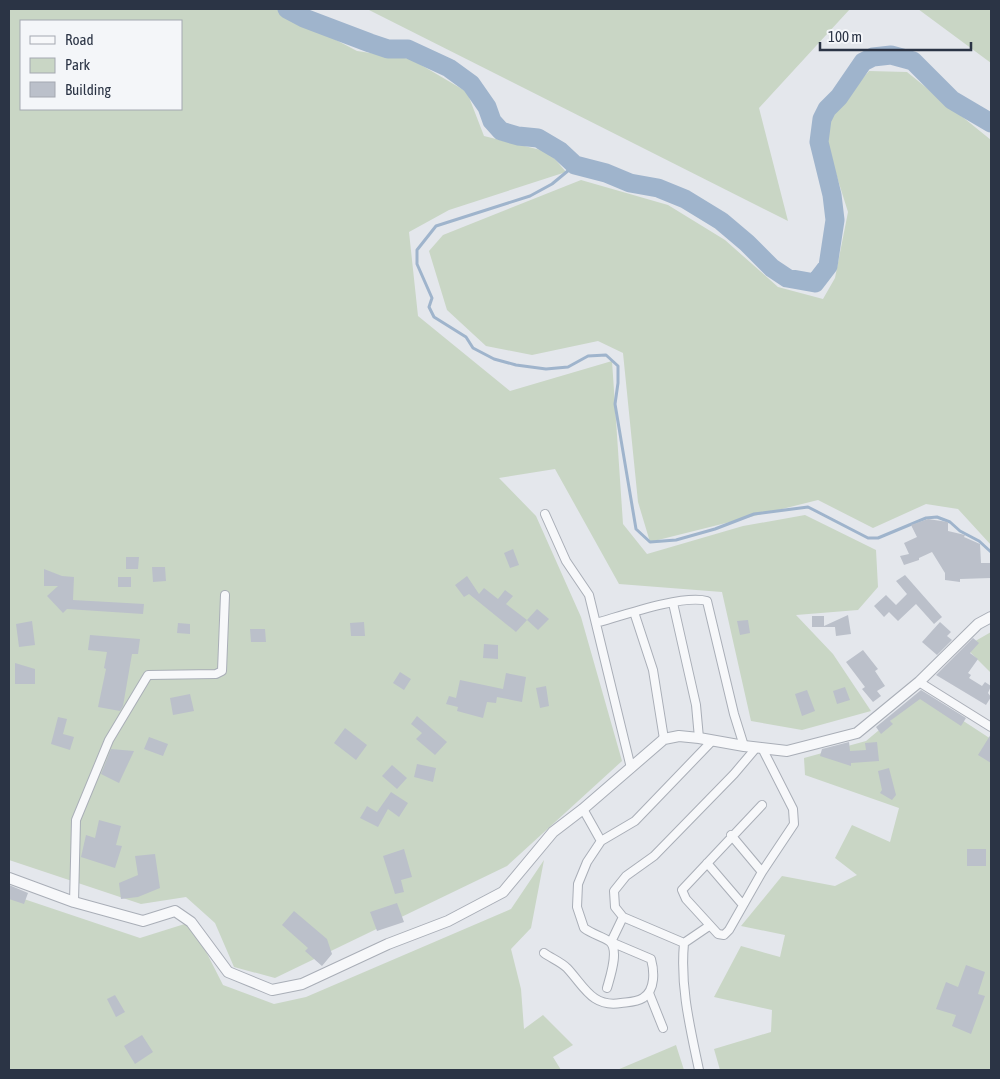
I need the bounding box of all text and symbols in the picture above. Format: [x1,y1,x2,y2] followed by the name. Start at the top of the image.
[20,20,182,110] legend
[820,20,971,52] scale bar
[828,28,862,45] text: 100 m
[65,31,94,48] text: Road
[65,56,90,73] text: Park
[65,81,111,98] text: Building

